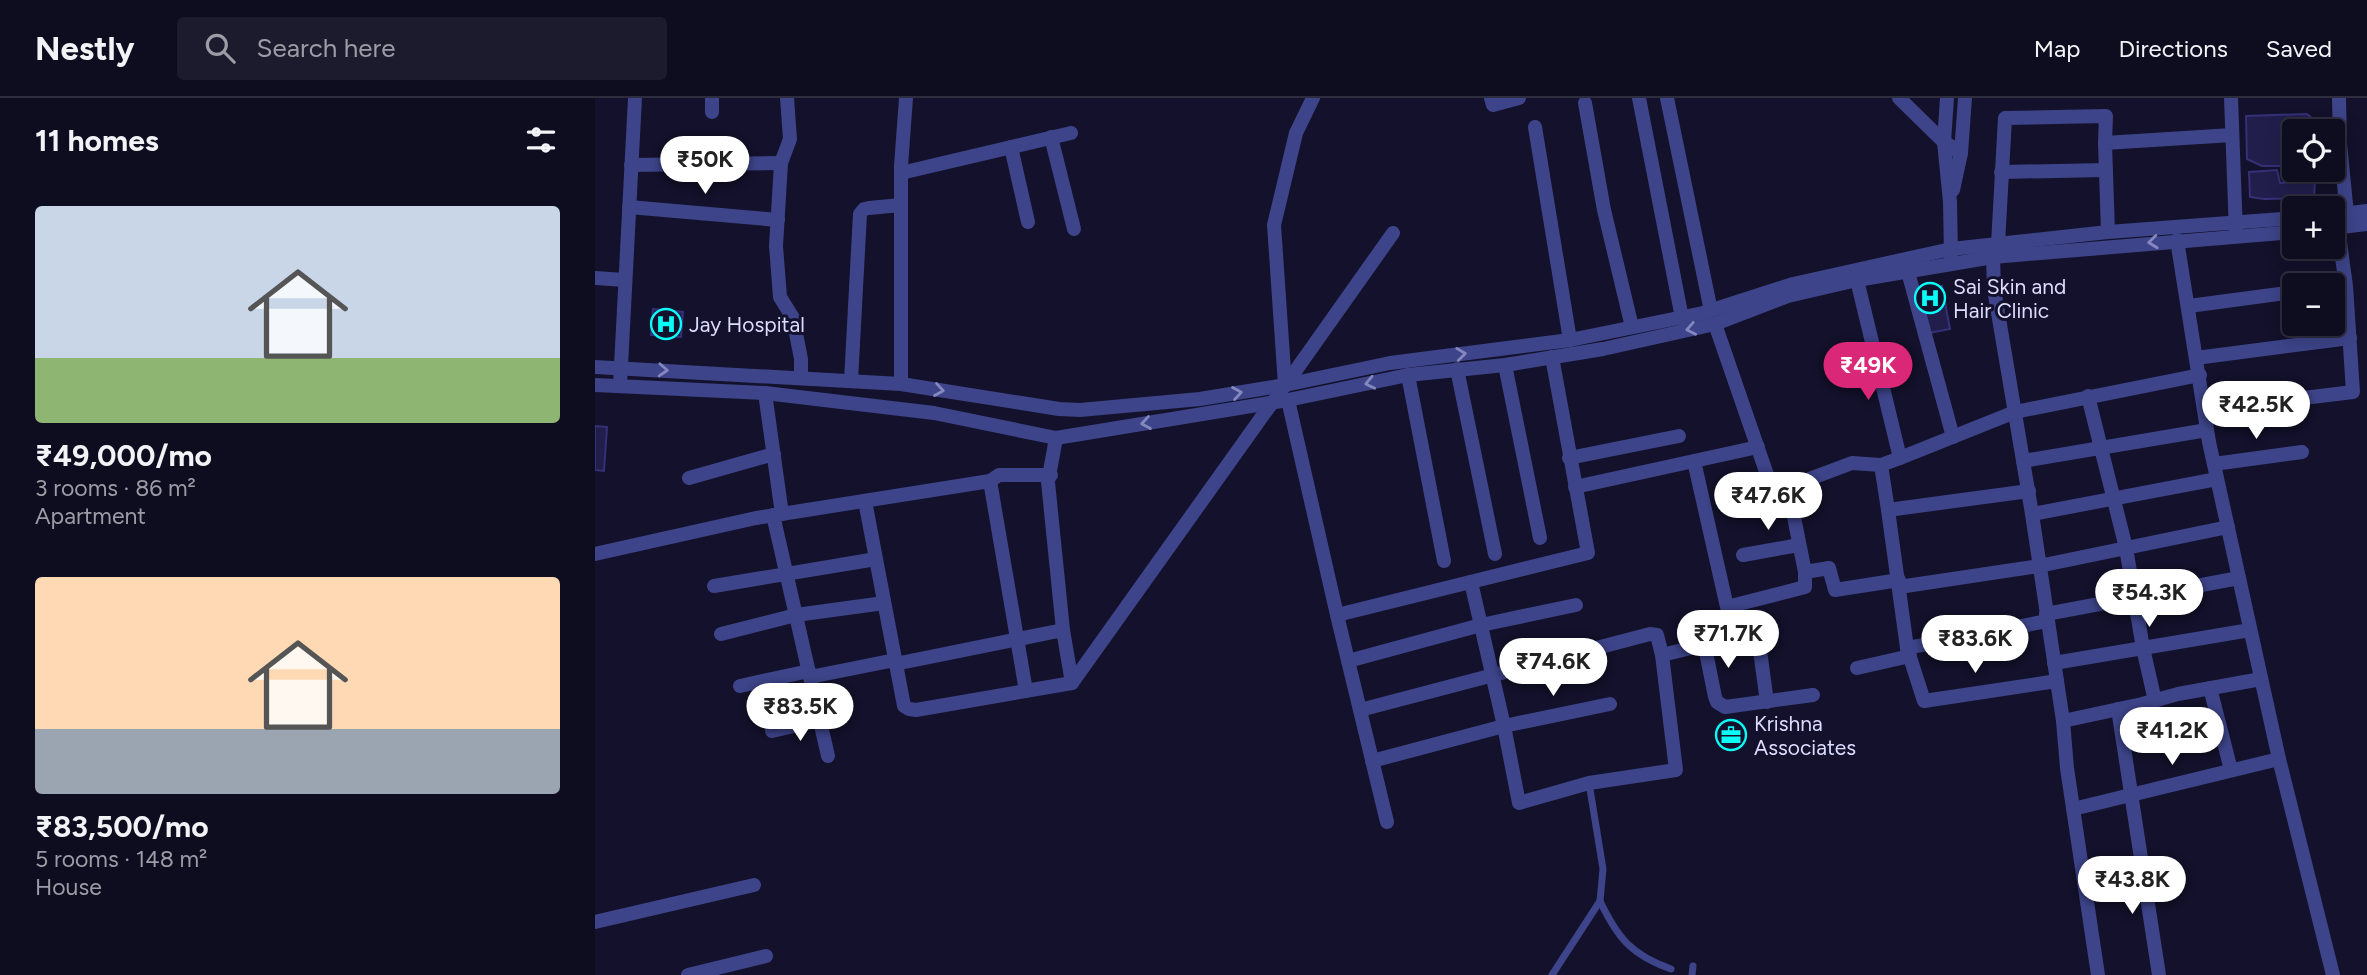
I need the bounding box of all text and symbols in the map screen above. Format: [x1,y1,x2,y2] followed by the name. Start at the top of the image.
[177,17,667,80] search box
[35,29,135,68] text: Nestly
[201,29,239,67] icon: search
[257,32,395,64] text: Search here
[2034,34,2080,63] text: Map
[2118,34,2228,63] text: Directions
[2266,34,2332,63] text: Saved
[2282,119,2345,336] map controls
[2282,119,2345,182] button: locate
[522,121,560,159] icon: filters
[35,122,159,159] text: 11 homes
[664,136,746,196] pin: ₹50K
[676,145,734,173] text: ₹50K
[2282,196,2345,259] button: +
[2147,234,2158,249] one-way arrow
[235,251,361,377] icon: home
[2282,273,2345,336] button: −
[1953,274,2066,323] place label: Sai Skin and Hair Clinic
[1913,281,1947,315] hospital icon: Sai Skin and Hair Clinic
[649,307,683,341] hospital icon: Jay Hospital
[689,312,805,337] place label: Jay Hospital
[1685,321,1697,336] one-way arrow
[1827,342,1909,402] pin: ₹49K
[1455,346,1467,361] one-way arrow
[1839,351,1897,379] text: ₹49K
[658,362,669,377] one-way arrow
[1364,374,1376,389] one-way arrow
[933,382,945,397] one-way arrow
[2199,382,2313,441] pin: ₹42.5K
[1231,386,1243,401] one-way arrow
[2218,390,2294,418] text: ₹42.5K
[1140,415,1152,430] one-way arrow
[35,437,212,474] text: ₹49,000/mo
[1711,472,1825,532] pin: ₹47.6K
[35,474,196,502] text: 3 rooms · 86 m²
[1730,481,1806,509] text: ₹47.6K
[35,502,146,530] text: Apartment
[2092,570,2206,629] pin: ₹54.3K
[2111,578,2187,606] text: ₹54.3K
[1671,610,1785,670] pin: ₹71.7K
[1918,616,2032,675] pin: ₹83.6K
[1693,619,1763,647] text: ₹71.7K
[235,622,361,748] icon: home
[1937,624,2013,652] text: ₹83.6K
[1496,638,1610,698] pin: ₹74.6K
[1515,647,1591,675] text: ₹74.6K
[743,684,857,743] pin: ₹83.5K
[762,692,838,720] text: ₹83.5K
[2115,708,2229,767] pin: ₹41.2K
[1754,711,1856,760] place label: Krishna Associates
[2136,716,2208,744] text: ₹41.2K
[1714,718,1748,752] office icon: Krishna Associates
[35,808,209,845] text: ₹83,500/mo
[35,845,207,873] text: 5 rooms · 148 m²
[2075,856,2189,916] pin: ₹43.8K
[2094,865,2170,893] text: ₹43.8K
[35,873,102,901] text: House

